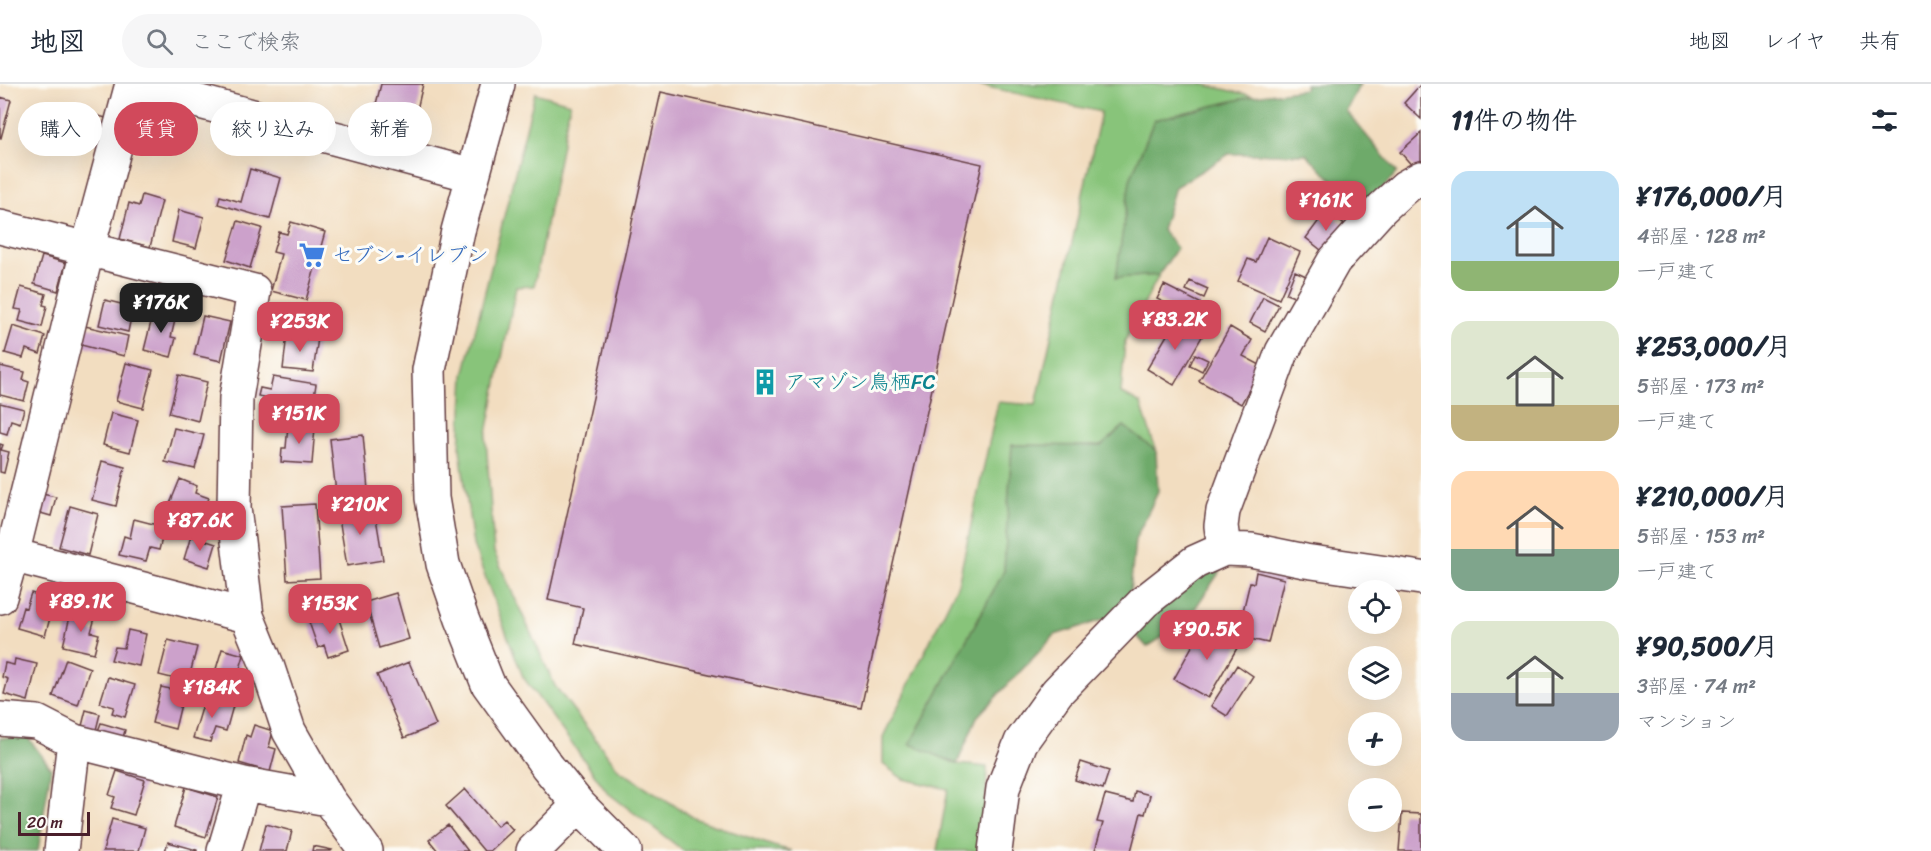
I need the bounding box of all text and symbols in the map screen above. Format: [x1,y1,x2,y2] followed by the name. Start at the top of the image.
[122,14,542,68] search box
[30,17,86,66] text: 地図
[191,22,301,61] text: ここで検索
[1689,22,1731,60] text: 地図
[1764,22,1826,60] text: レイヤ
[1859,22,1901,60] text: 共有
[143,25,176,58] icon: search
[1451,97,1577,143] text: 11件の物件
[18,102,102,156] chip: 購入
[114,102,198,156] chip: 賃貸
[210,102,336,156] chip: 絞り込み
[348,102,432,156] chip: 新着
[1868,104,1901,137] icon: filters
[1637,173,1787,219] text: ¥176,000/月
[1284,181,1368,232] pin: ¥161K
[1300,183,1352,218] text: ¥161K
[1499,195,1571,267] icon: home
[1637,219,1766,254] text: 4部屋 · 128 m²
[332,236,489,274] place label: セブン-イレブン
[297,240,327,270] supermarket icon: セブン-イレブン
[1637,254,1717,289] text: 一戸建て
[119,283,203,334] pin: ¥176K
[134,285,188,320] text: ¥176K
[1126,300,1224,351] pin: ¥83.2K
[258,302,342,353] pin: ¥253K
[1143,302,1207,337] text: ¥83.2K
[271,304,329,339] text: ¥253K
[1637,323,1792,369] text: ¥253,000/月
[1499,345,1571,417] icon: home
[785,363,936,401] place label: アマゾン鳥栖FC
[750,367,780,397] building icon: アマゾン鳥栖FC
[1637,369,1764,404] text: 5部屋 · 173 m²
[257,394,341,445] pin: ¥151K
[273,396,325,431] text: ¥151K
[1637,404,1717,439] text: 一戸建て
[1637,473,1789,519] text: ¥210,000/月
[318,485,402,536] pin: ¥210K
[332,487,388,522] text: ¥210K
[1499,495,1571,567] icon: home
[151,501,249,552] pin: ¥87.6K
[168,503,232,538] text: ¥87.6K
[1637,519,1765,554] text: 5部屋 · 153 m²
[1637,554,1717,589] text: 一戸建て
[1348,580,1402,832] map controls
[1348,580,1402,634] button: locate
[32,582,130,633] pin: ¥89.1K
[50,584,112,619] text: ¥89.1K
[288,584,372,635] pin: ¥153K
[302,586,358,621] text: ¥153K
[1158,610,1256,661] pin: ¥90.5K
[1174,612,1240,647] text: ¥90.5K
[1637,623,1778,669] text: ¥90,500/月
[1499,645,1571,717] icon: home
[1348,646,1402,700] button: layers
[170,668,254,719] pin: ¥184K
[1637,669,1756,704] text: 3部屋 · 74 m²
[184,670,240,705] text: ¥184K
[1637,704,1736,739] text: マンション
[1348,712,1402,766] button: +
[1348,778,1402,832] button: −
[27,808,63,837] text: 20 m
[18,809,90,836] scale bar

